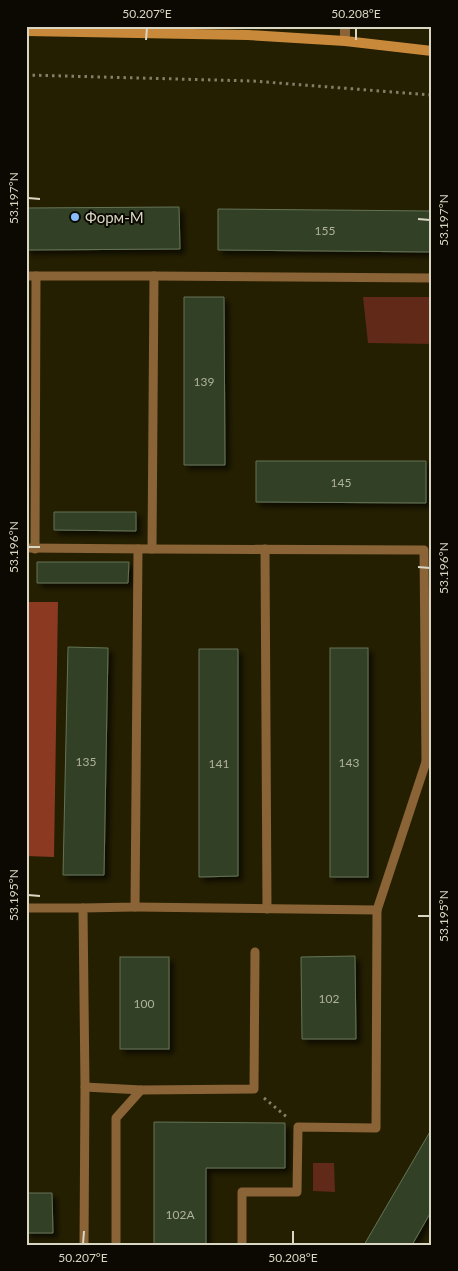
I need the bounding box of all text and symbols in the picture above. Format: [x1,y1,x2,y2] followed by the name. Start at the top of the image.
[122,6,172,21] text: 50.207°E
[331,6,381,21] text: 50.208°E
[6,172,21,224] text: 53.197°N
[436,194,451,246] text: 53.197°N
[85,208,144,226] place label: Форм-М
[69,211,81,223] marker: Форм-М
[315,223,335,238] house number: 155
[194,374,214,389] house number: 139
[331,475,351,490] house number: 145
[6,521,21,573] text: 53.196°N
[436,542,451,594] text: 53.196°N
[76,754,96,769] house number: 135
[339,755,359,770] house number: 143
[209,756,229,771] house number: 141
[6,869,21,921] text: 53.195°N
[436,890,451,942] text: 53.195°N
[319,991,339,1006] house number: 102
[134,996,154,1011] house number: 100
[166,1207,195,1222] house number: 102А
[58,1250,108,1265] text: 50.207°E
[268,1250,318,1265] text: 50.208°E

